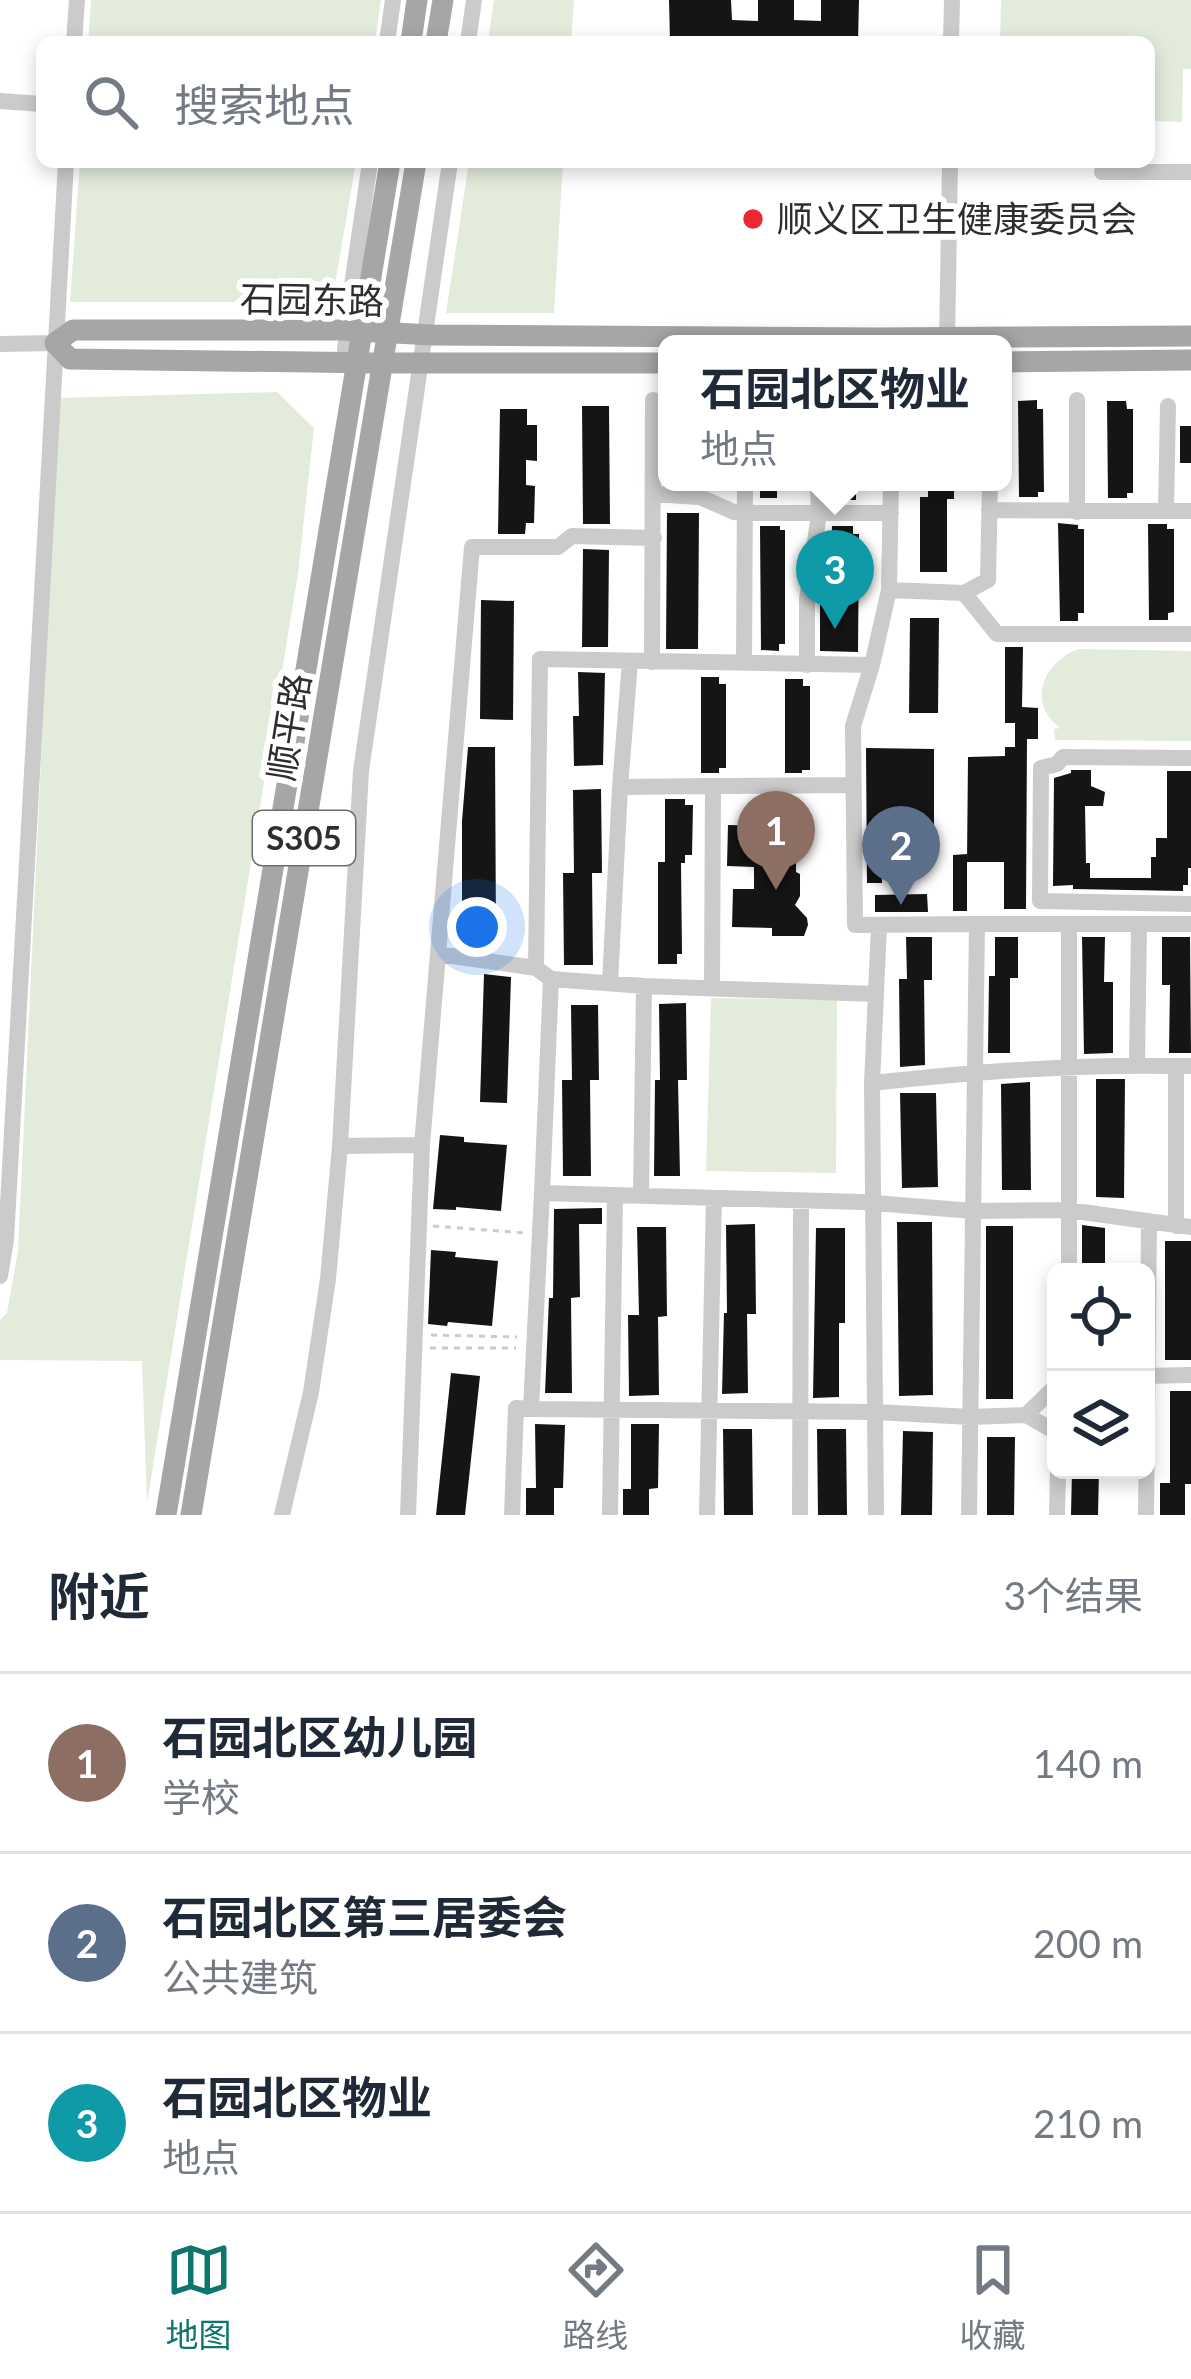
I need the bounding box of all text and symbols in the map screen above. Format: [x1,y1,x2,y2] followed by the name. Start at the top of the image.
[36,36,1155,168] search box
[78,69,144,135] icon: search
[174,78,354,132] text: 搜索地点
[777,196,1137,240] place label: 顺义区卫生健康委员会
[740,206,766,232] marker: 顺义区卫生健康委员会
[240,276,384,322] street label: 石园东路
[658,335,1012,491] popup
[700,361,970,415] text: 石园北区物业
[700,425,778,471] text: 地点
[796,530,874,629] pin: 3
[258,670,318,784] street label: 顺平路
[737,791,815,890] pin: 1
[862,806,940,905] pin: 2
[253,811,355,865] road number: S305
[447,897,507,957] your location
[1047,1263,1155,1479] map controls
[1047,1263,1155,1371] button: locate
[1047,1371,1155,1479] button: layers
[48,1565,150,1626] text: 附近
[1003,1572,1143,1618] text: 3个结果
[162,1710,477,1764] text: 石园北区幼儿园
[76,1740,98,1786] text: 1
[1033,1740,1143,1786] text: 140 m
[162,1774,240,1820] text: 学校
[162,1890,567,1944] text: 石园北区第三居委会
[76,1920,98,1966] text: 2
[1033,1920,1143,1966] text: 200 m
[162,1954,318,2000] text: 公共建筑
[162,2070,432,2124] text: 石园北区物业
[76,2100,98,2146] text: 3
[1033,2100,1143,2146] text: 210 m
[162,2134,240,2180] text: 地点
[166,2237,232,2357] tab: 地图
[563,2237,629,2357] tab: 路线
[960,2237,1026,2357] tab: 收藏

